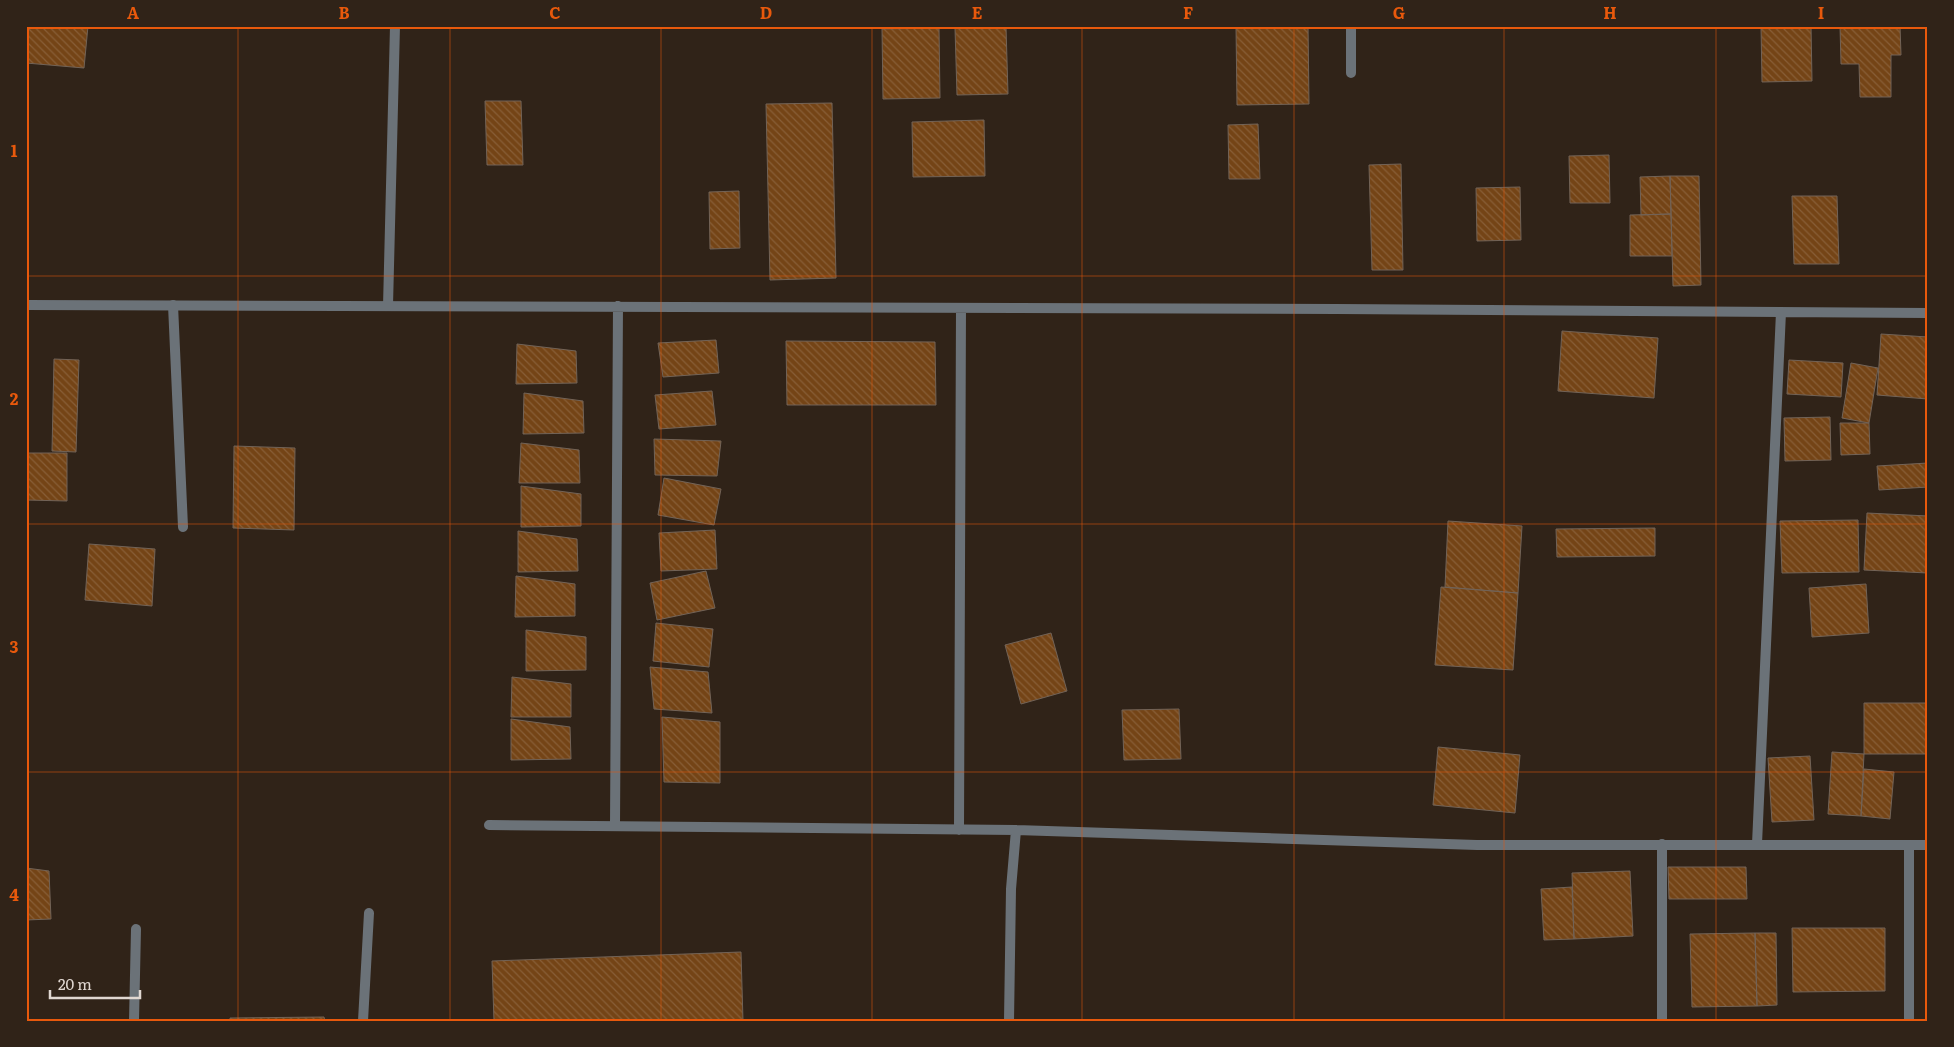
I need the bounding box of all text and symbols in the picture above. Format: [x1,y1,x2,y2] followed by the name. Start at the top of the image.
[127,0,139,24] text: A
[338,0,350,24] text: B
[549,0,561,24] text: C
[760,0,772,24] text: D
[972,0,983,24] text: E
[1183,0,1193,24] text: F
[1393,0,1405,24] text: G
[1603,0,1617,24] text: H
[1818,0,1824,24] text: I
[11,138,18,162] text: 1
[10,386,19,410] text: 2
[10,634,19,658] text: 3
[9,882,19,906] text: 4
[50,967,140,999] scale bar
[58,972,92,995] text: 20 m

